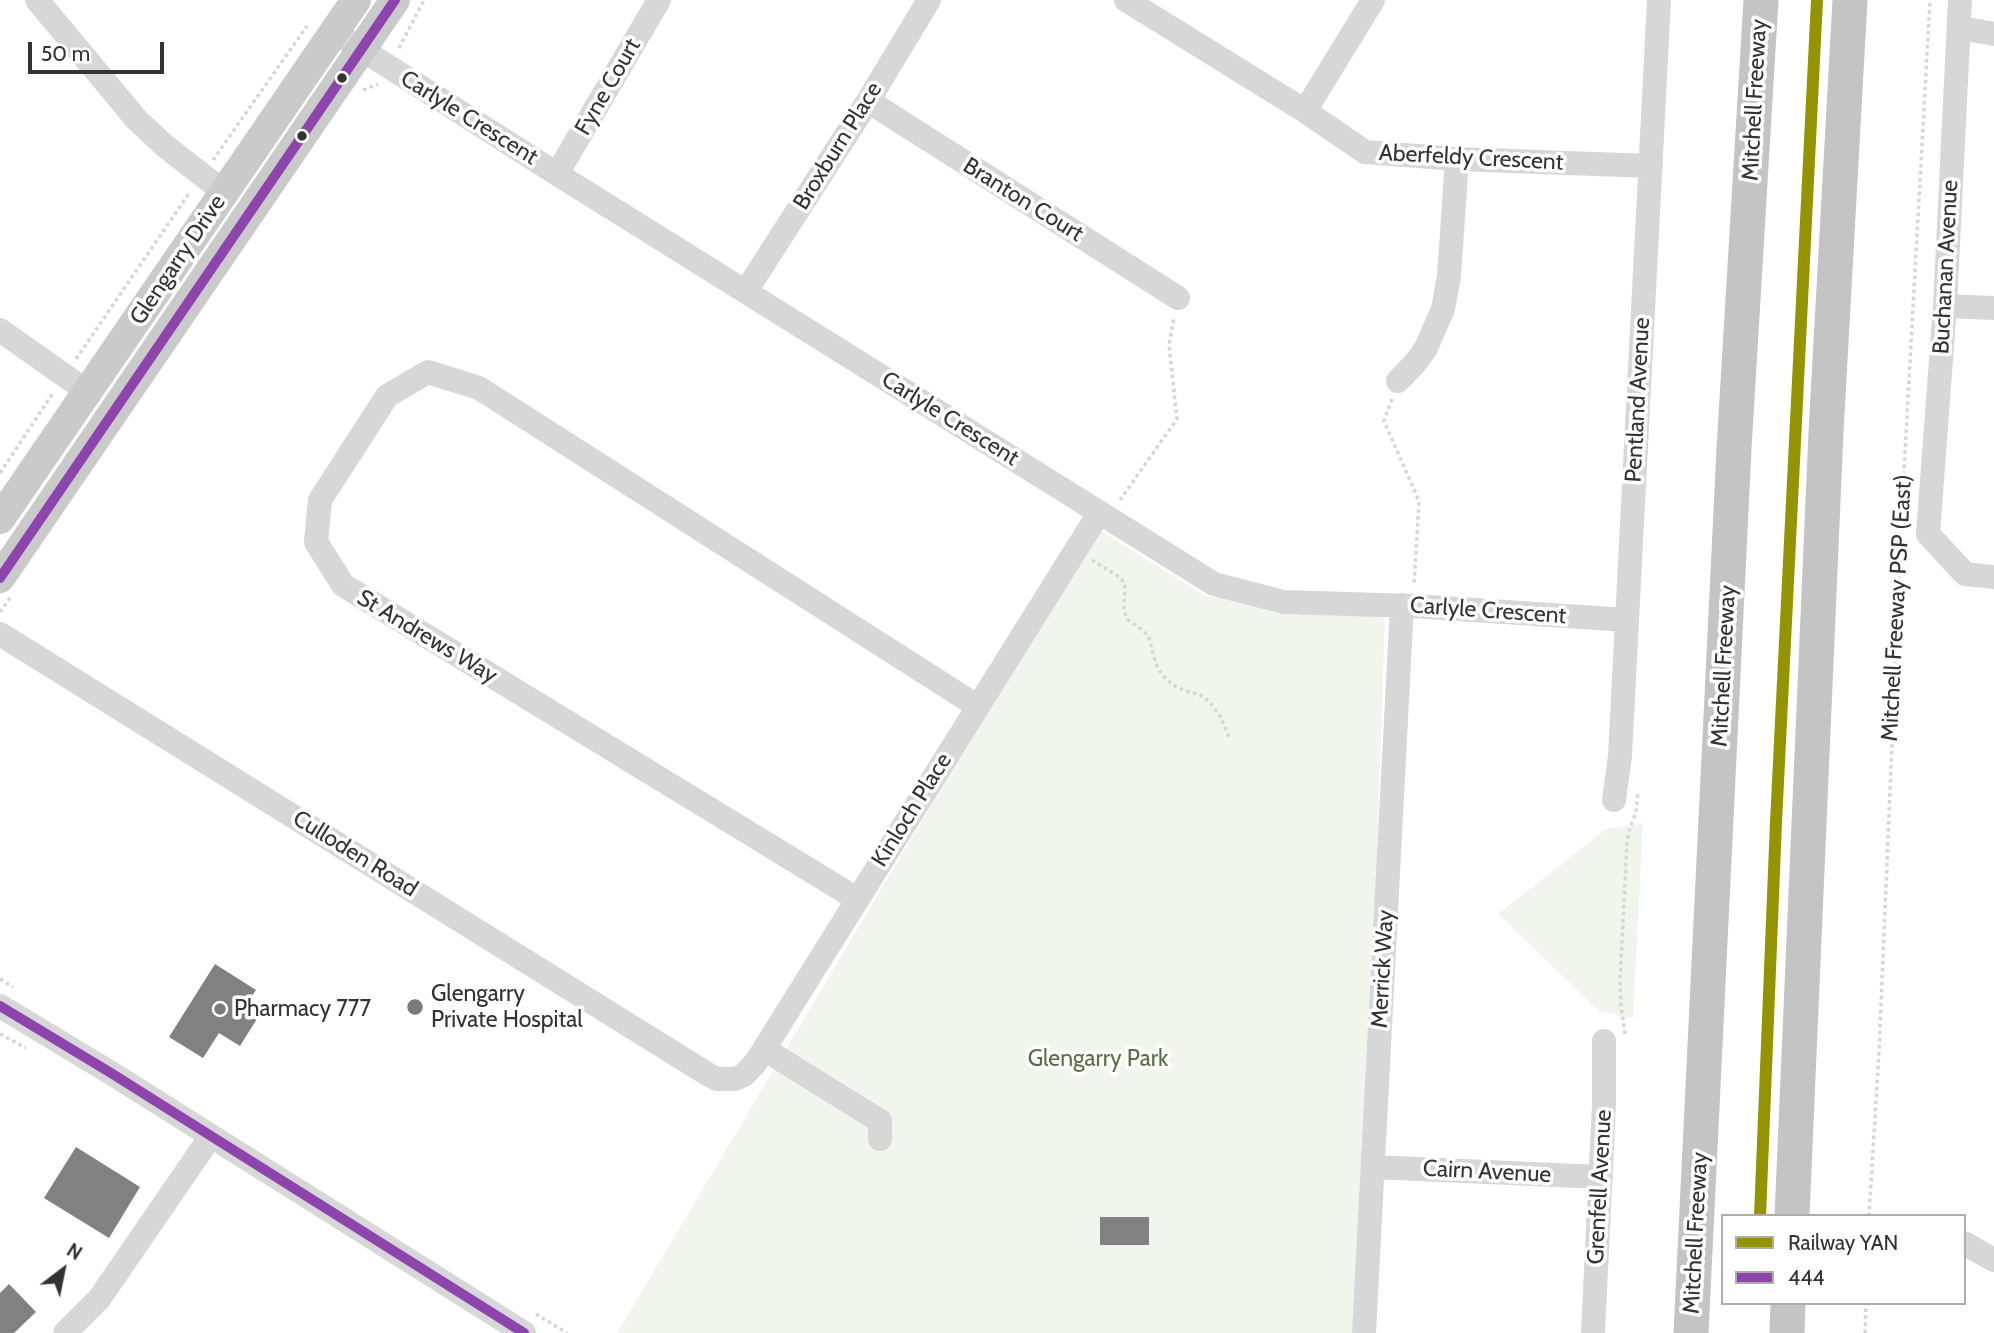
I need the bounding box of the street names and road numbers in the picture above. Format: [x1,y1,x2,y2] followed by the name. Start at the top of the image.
[1737,18,1773,182] street label: Mitchell Freeway
[569,34,647,140] street label: Fyne Court
[395,65,543,171] street label: Carlyle Crescent
[788,77,888,215] street label: Broxburn Place
[1378,139,1564,177] street label: Aberfeldy Crescent
[958,152,1088,248] street label: Branton Court
[1928,179,1964,355] street label: Buchanan Avenue
[124,190,232,330] street label: Glengarry Drive
[1620,317,1656,483] street label: Pentland Avenue
[876,366,1024,472] street label: Carlyle Crescent
[1876,474,1918,742] street label: Mitchell Freeway PSP (East)
[352,584,502,690] street label: St Andrews Way
[1706,584,1742,748] street label: Mitchell Freeway
[1409,592,1567,630] street label: Carlyle Crescent
[866,748,958,872] street label: Kinloch Place
[288,805,422,903] street label: Culloden Road
[1366,909,1400,1029] street label: Merrick Way
[1582,1109,1618,1265] street label: Grenfell Avenue
[1678,1151,1714,1315] street label: Mitchell Freeway
[1422,1155,1552,1189] street label: Cairn Avenue

